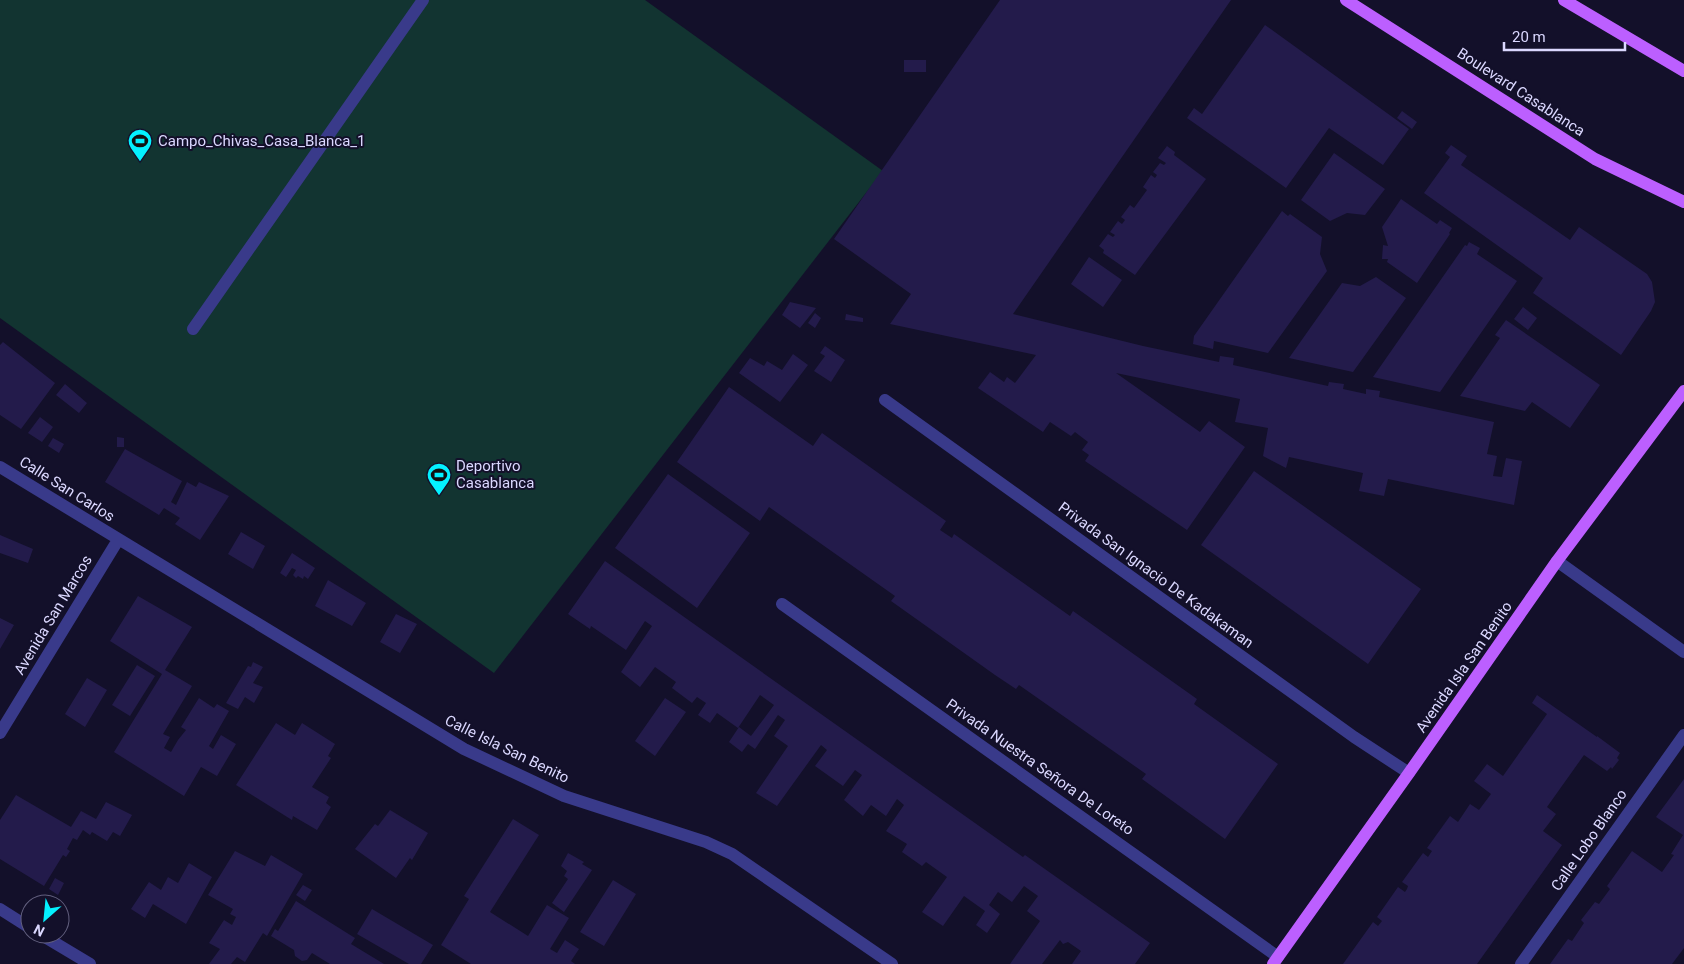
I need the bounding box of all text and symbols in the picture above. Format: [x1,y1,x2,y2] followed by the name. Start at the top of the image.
[1504,20,1625,52] scale bar
[1512,28,1546,46] text: 20 m
[1454,44,1588,140] street label: Boulevard Casablanca
[127,128,153,162] sports icon: Campo_Chivas_Casa_Blanca_1
[158,132,366,150] place label: Campo_Chivas_Casa_Blanca_1
[16,453,118,525] street label: Calle San Carlos
[456,457,534,492] place label: Deportivo Casablanca
[426,462,452,496] sports icon: Deportivo Casablanca
[1055,498,1257,652] street label: Privada San Ignacio De Kadakaman
[10,552,96,678] street label: Avenida San Marcos
[1412,598,1516,736] street label: Avenida Isla San Benito
[943,695,1137,839] street label: Privada Nuestra Señora De Loreto
[442,711,572,787] street label: Calle Isla San Benito
[1547,786,1631,894] street label: Calle Lobo Blanco
[20,894,70,944] north arrow
[31,921,47,940] text: N

